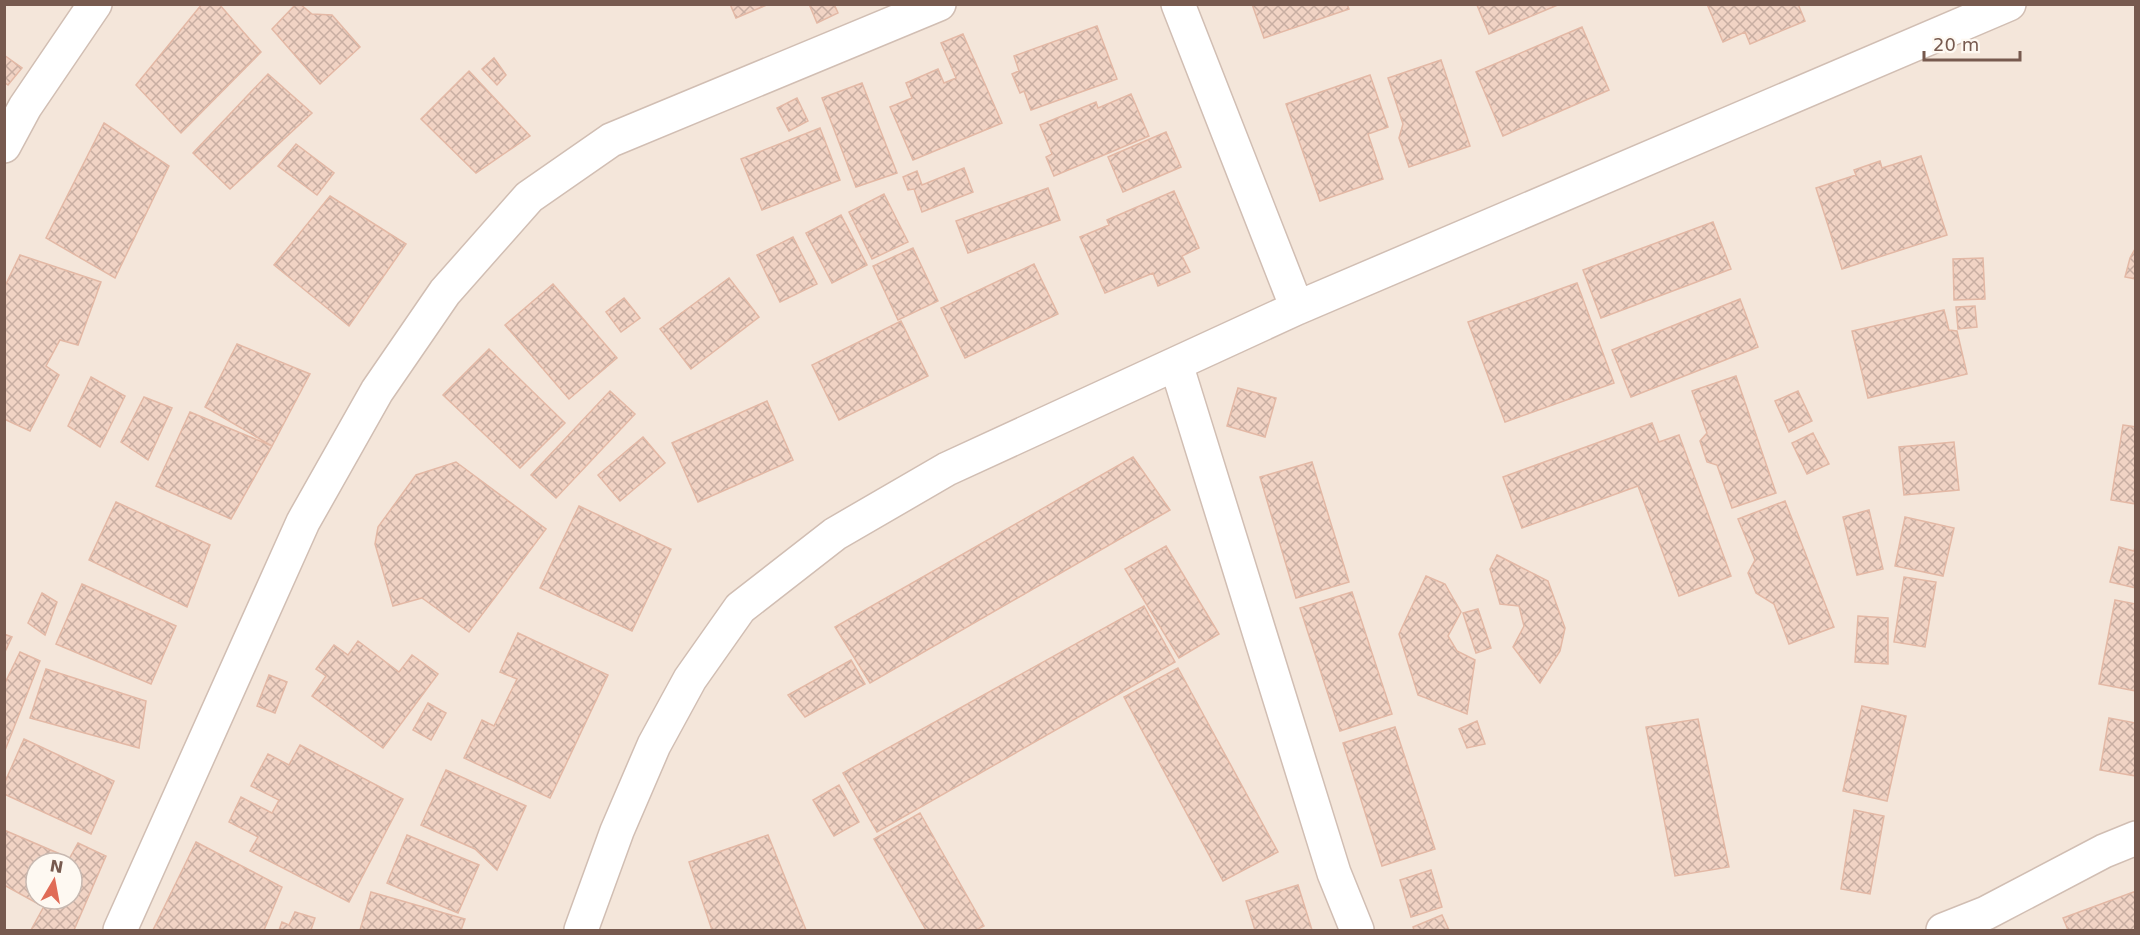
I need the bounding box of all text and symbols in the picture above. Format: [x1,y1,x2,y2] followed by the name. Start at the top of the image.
[1924,24,2020,62] scale bar
[1933,34,1979,55] text: 20 m
[24,851,84,911] north arrow
[48,856,65,877] text: N

